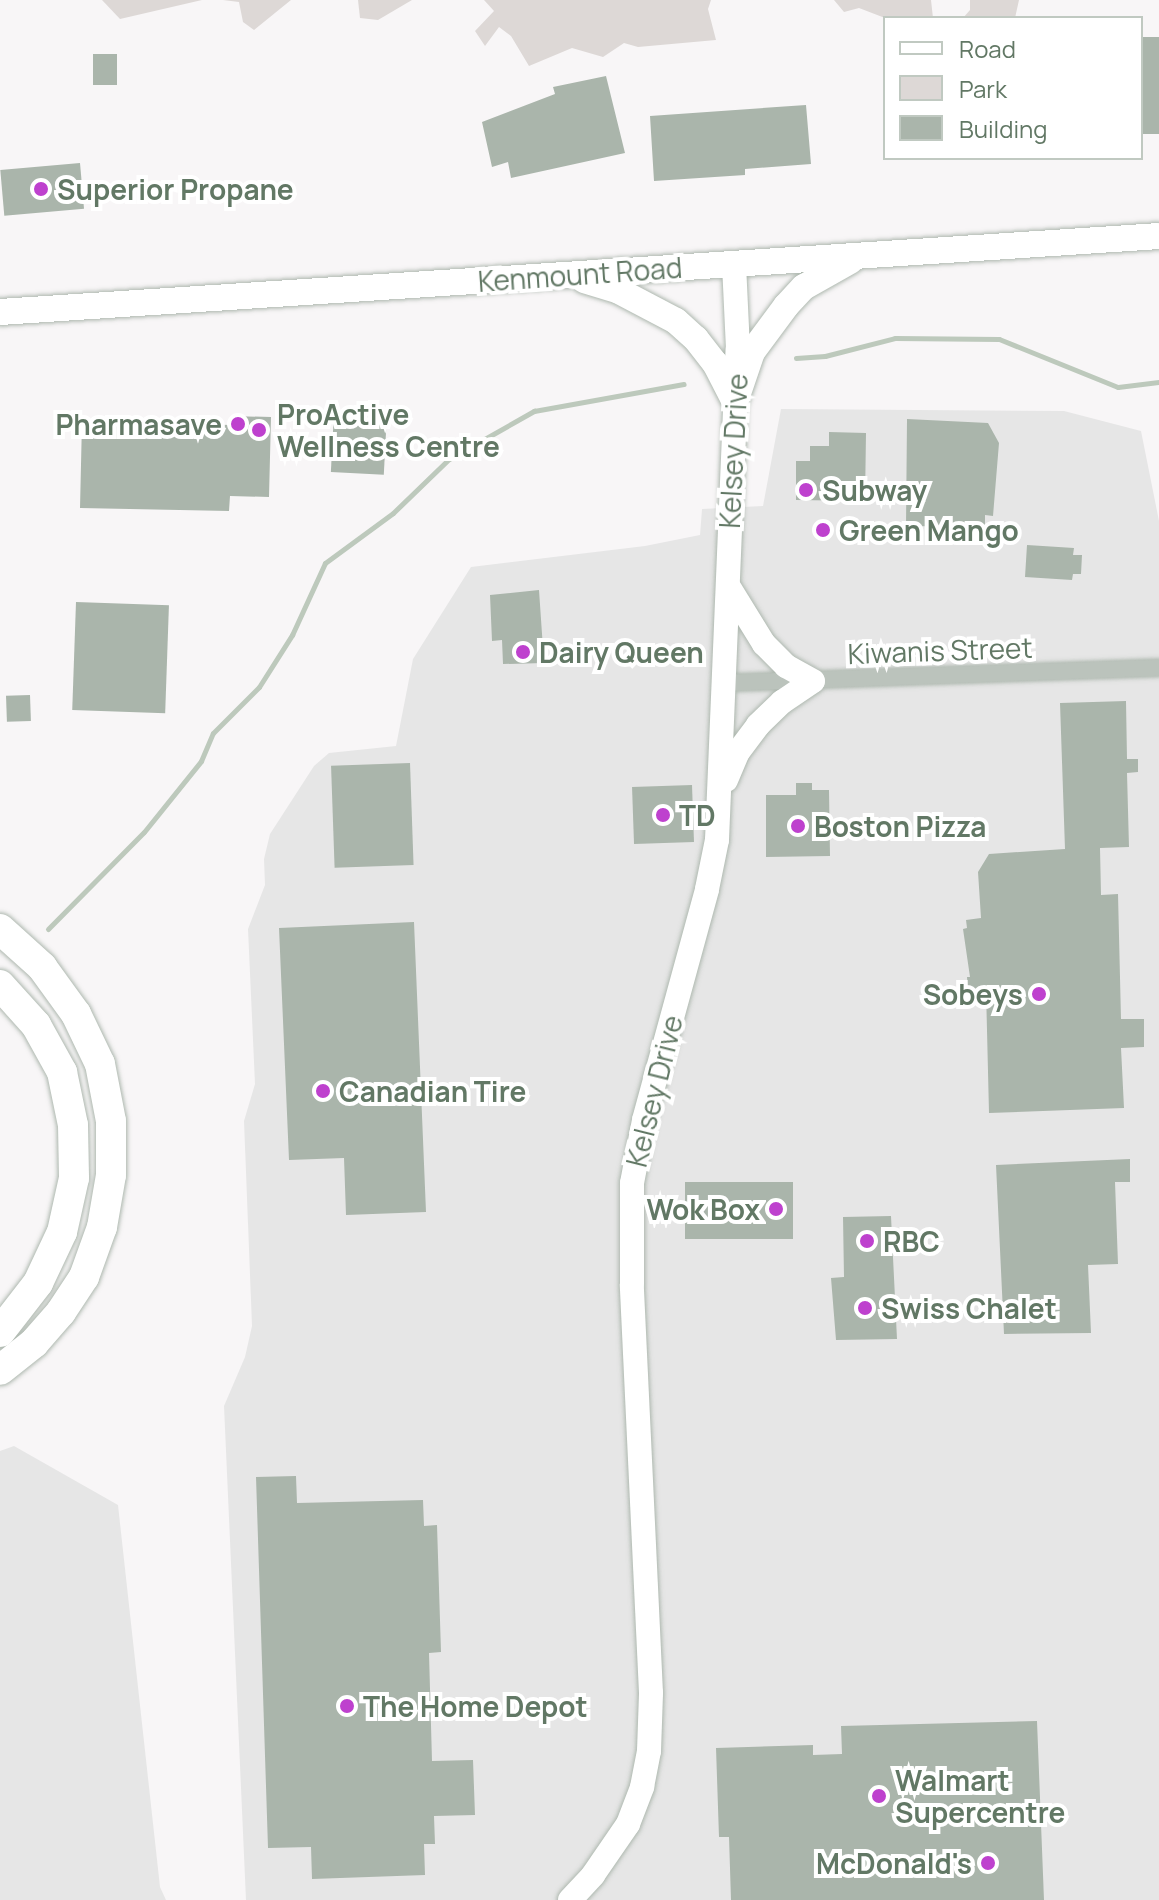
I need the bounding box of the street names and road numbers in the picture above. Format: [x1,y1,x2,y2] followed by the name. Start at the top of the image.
[477,250,683,298] street label: Kenmount Road
[712,373,754,529] street label: Kelsey Drive
[847,630,1033,670] street label: Kiwanis Street
[619,1012,689,1170] street label: Kelsey Drive

